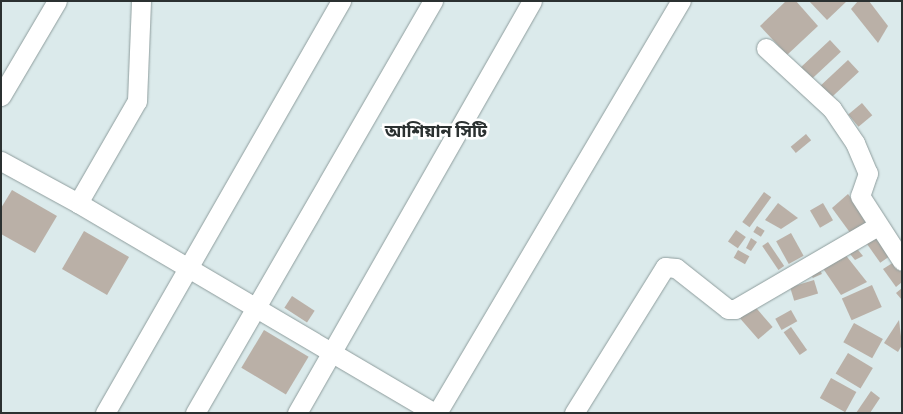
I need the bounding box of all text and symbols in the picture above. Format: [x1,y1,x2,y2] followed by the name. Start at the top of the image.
[385,119,487,141] district label: আশিয়ান সিটি

